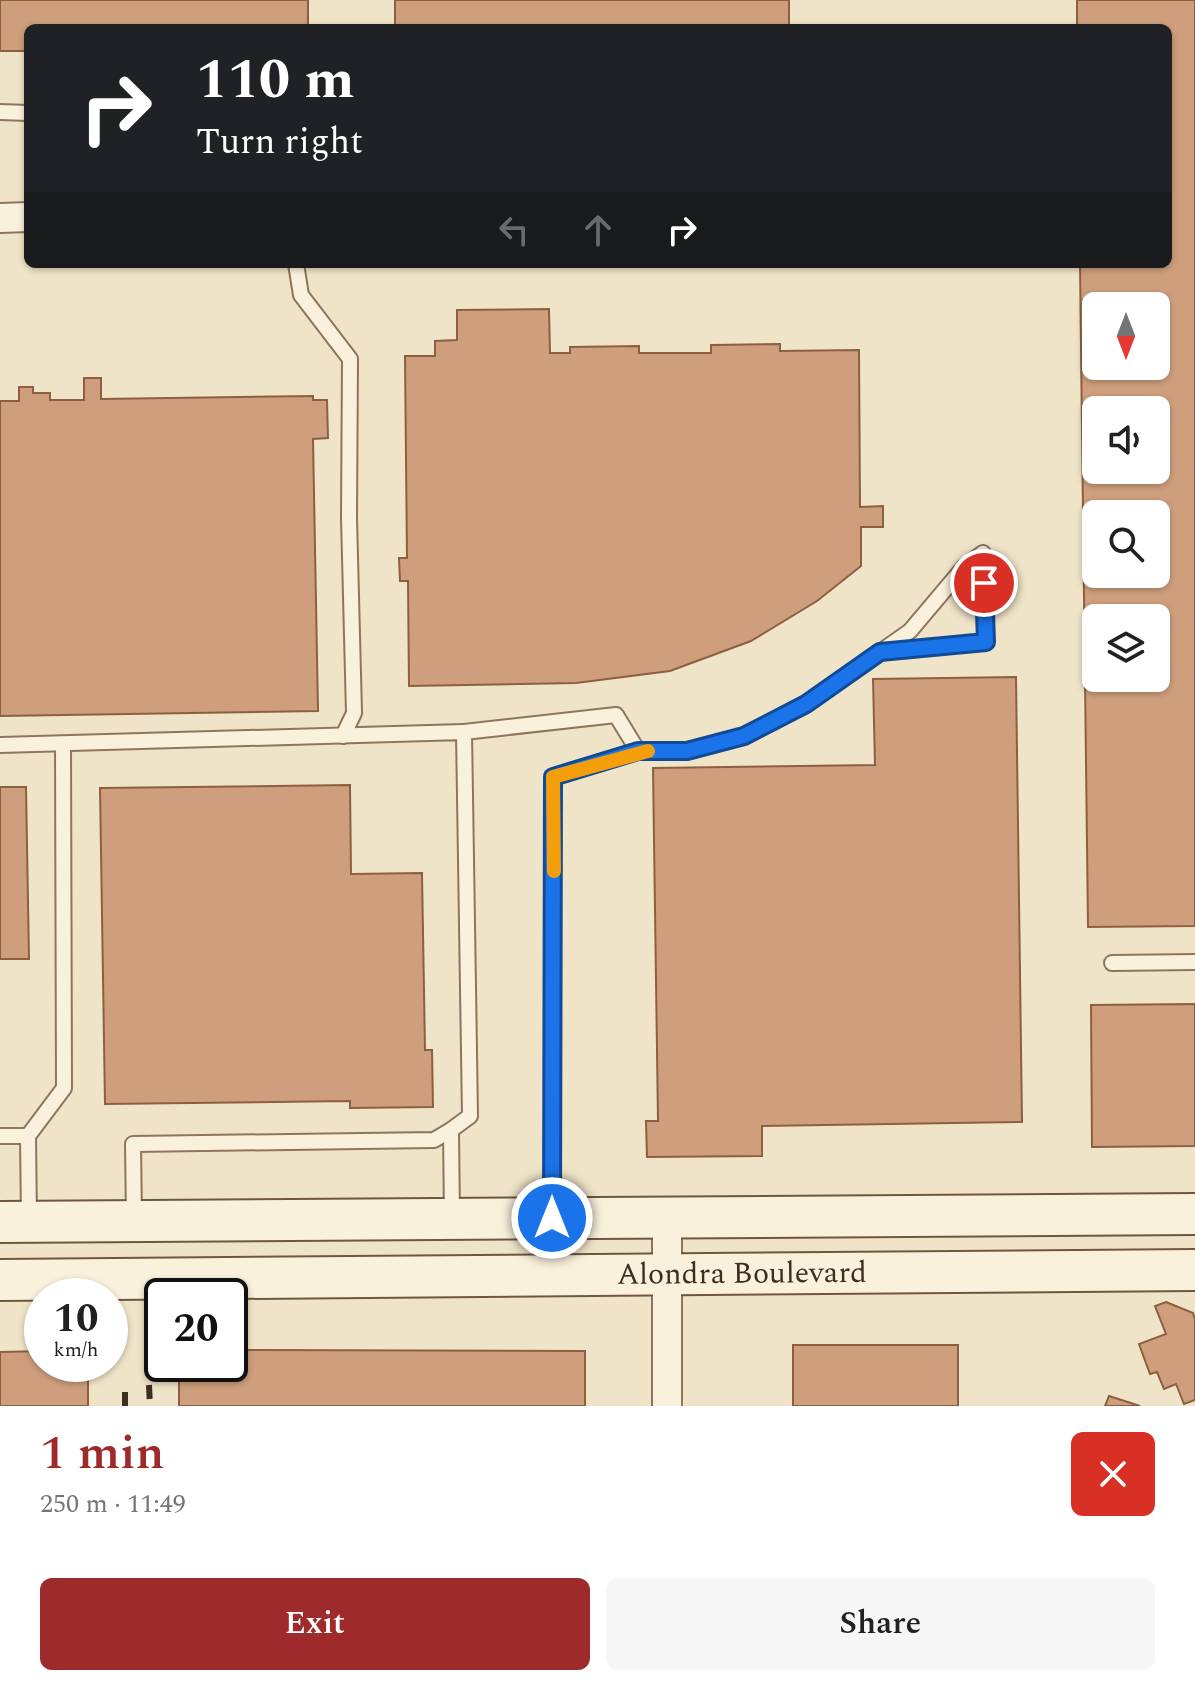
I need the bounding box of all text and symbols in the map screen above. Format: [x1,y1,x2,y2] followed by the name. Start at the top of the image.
[196,38,355,123] text: 110 m
[64,56,168,160] icon: right
[196,115,363,170] text: Turn right
[492,208,536,252] icon: left
[576,208,620,252] icon: ahead
[660,208,704,252] icon: right
[1082,292,1170,380] north arrow
[1082,292,1170,692] map controls
[1082,396,1170,484] button: sound
[1082,500,1170,588] button: search
[950,549,1018,617] pin
[962,561,1006,605] icon: arrive
[1082,604,1170,692] button: layers
[510,1176,594,1260] position arrow
[617,1250,867,1298] street label: Alondra Boulevard
[144,1278,248,1382] speed limit sign: 20
[54,1289,98,1350] text: 10
[54,1335,99,1365] text: km/h
[40,1417,165,1490] text: 1 min
[1071,1432,1155,1516] button: close
[40,1484,186,1524] text: 250 m · 11:49
[40,1578,590,1670] button: Exit
[606,1578,1155,1670] button: Share

